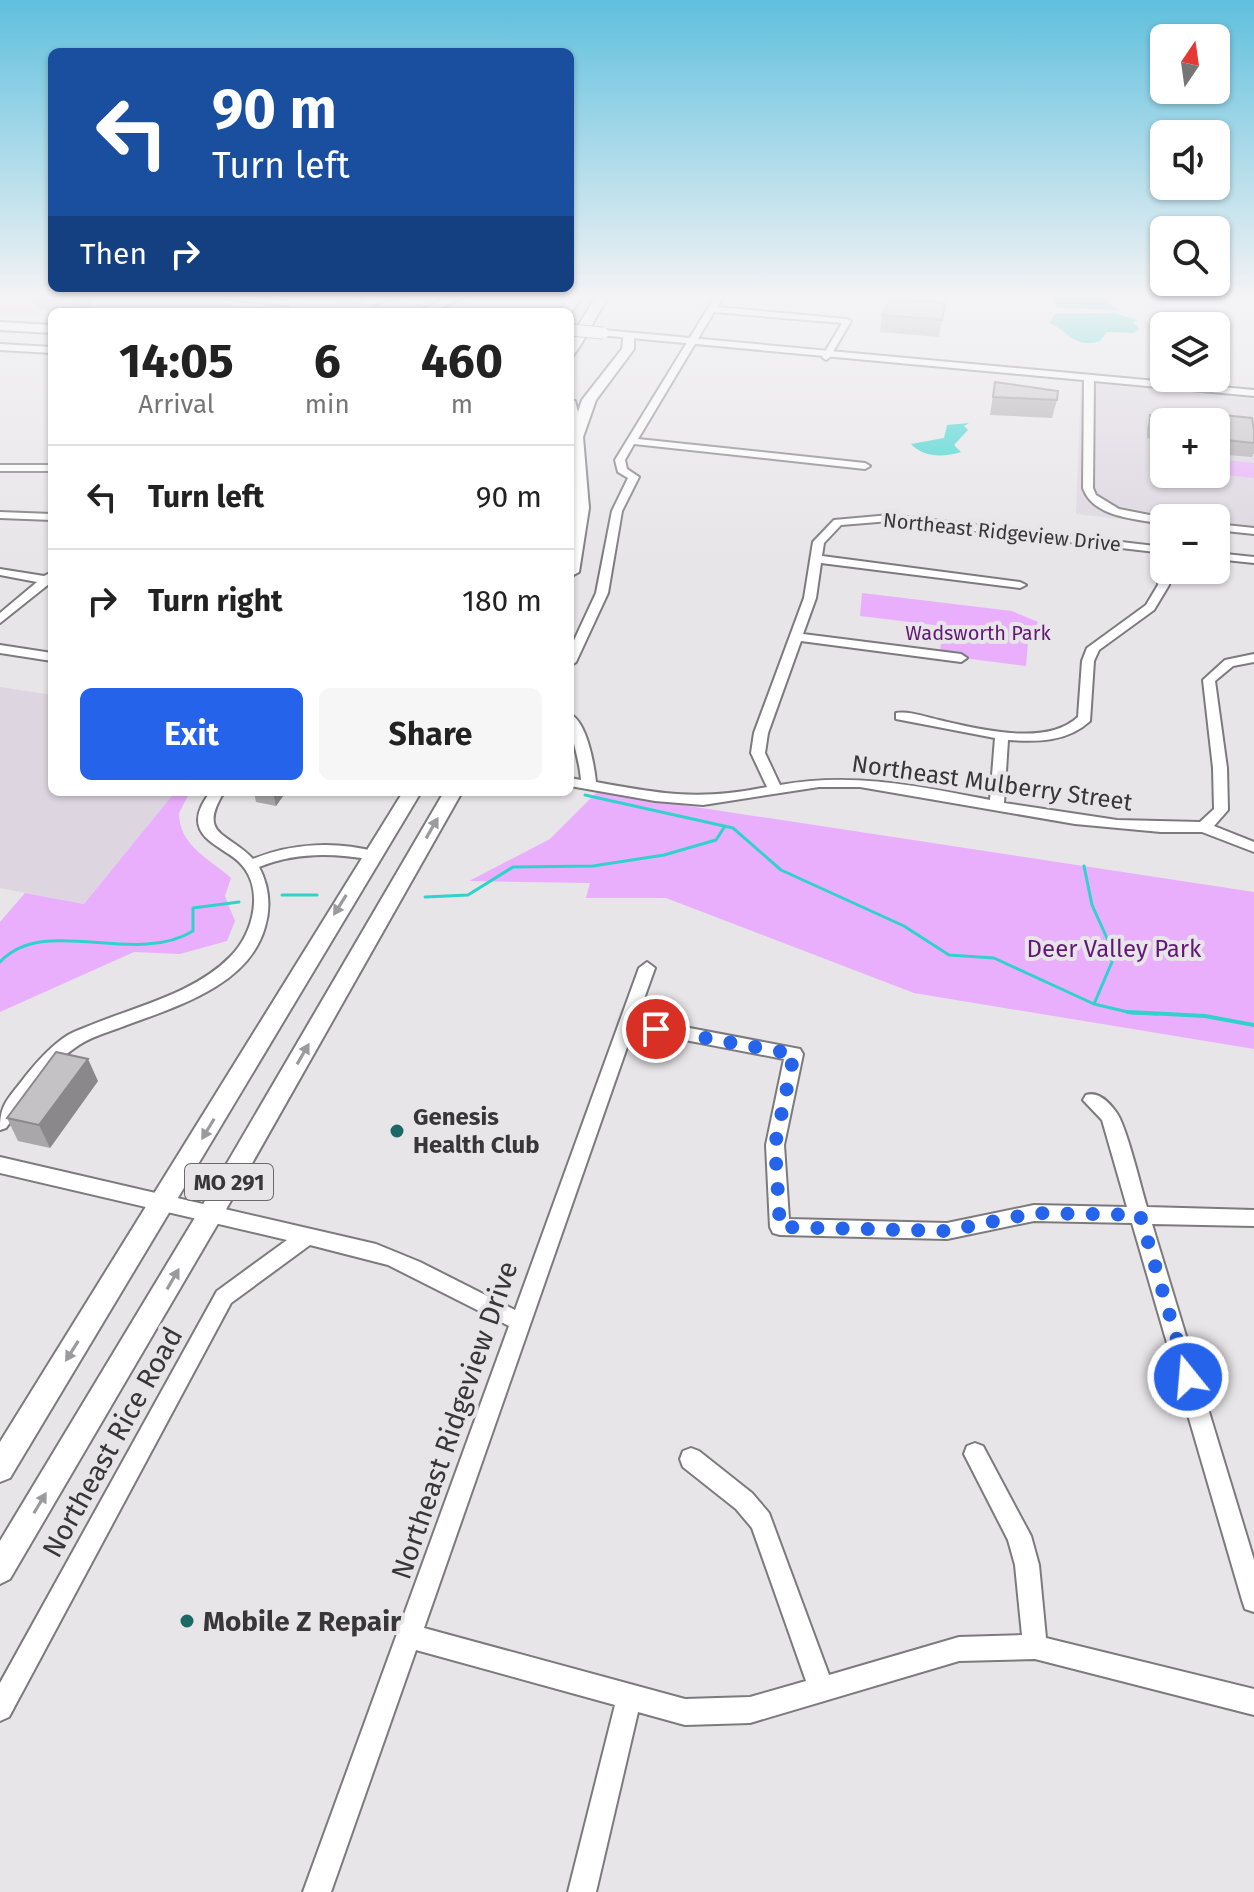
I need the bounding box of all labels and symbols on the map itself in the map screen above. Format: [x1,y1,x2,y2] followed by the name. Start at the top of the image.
[1150,24,1230,104] north arrow
[882,508,1122,556] street label: Northeast Ridgeview Drive
[905,621,1051,645] park label: Wadsworth Park
[850,749,1134,817] street label: Northeast Mulberry Street
[425,817,439,839] one-way arrow
[334,894,348,916] one-way arrow
[1027,935,1202,963] park label: Deer Valley Park
[622,995,690,1063] pin
[296,1043,310,1065] one-way arrow
[413,1103,540,1159] place label: Genesis Health Club
[201,1118,215,1140] one-way arrow
[388,1122,406,1140] marker: Genesis Health Club
[185,1164,273,1200] road number: MO 291
[384,1257,524,1584] street label: Northeast Ridgeview Drive
[165,1268,179,1290] one-way arrow
[35,1321,189,1563] street label: Northeast Rice Road
[1146,1335,1230,1419] position arrow
[66,1340,80,1362] one-way arrow
[33,1491,47,1514] one-way arrow
[203,1605,402,1638] place label: Mobile Z Repair
[178,1612,196,1630] marker: Mobile Z Repair

